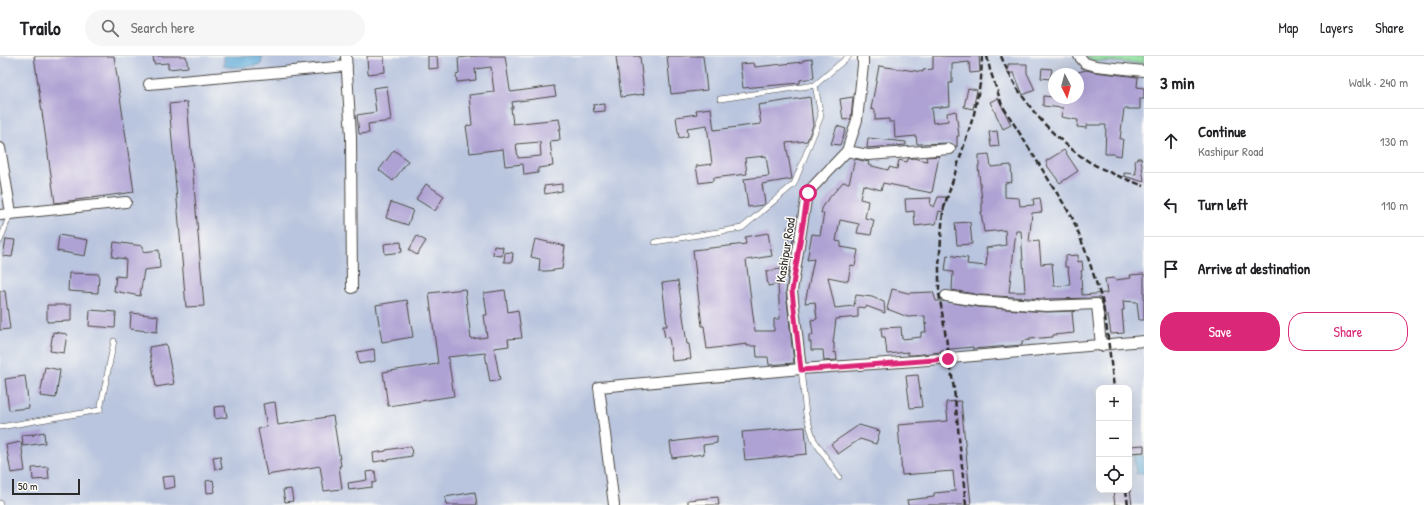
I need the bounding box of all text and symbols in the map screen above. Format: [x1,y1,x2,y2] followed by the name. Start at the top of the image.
[85,10,365,46] search box
[20,15,61,41] text: Trailo
[99,17,121,39] icon: search
[131,17,195,38] text: Search here
[1278,18,1298,37] text: Map
[1320,18,1353,37] text: Layers
[1375,18,1404,37] text: Share
[1048,68,1084,104] north arrow
[1160,71,1195,94] text: 3 min
[1349,73,1408,91] text: Walk · 240 m
[1198,121,1246,142] text: Continue
[1160,130,1182,152] icon: ahead
[1380,132,1408,150] text: 130 m
[1198,142,1263,160] text: Kashipur Road
[799,184,817,202] route start
[1160,194,1182,216] icon: left
[1198,194,1248,215] text: Turn left
[1381,196,1408,214] text: 110 m
[771,216,799,284] street label: Kashipur Road
[1160,258,1182,280] icon: arrive
[1198,258,1310,279] text: Arrive at destination
[1160,312,1280,351] button: Save
[1288,312,1408,351] button: Share
[939,350,957,368] route end
[1096,385,1132,493] map controls
[1096,385,1132,421] button: +
[1096,421,1132,457] button: −
[1096,457,1132,493] button: locate
[12,477,80,496] scale bar
[18,479,38,493] text: 50 m

